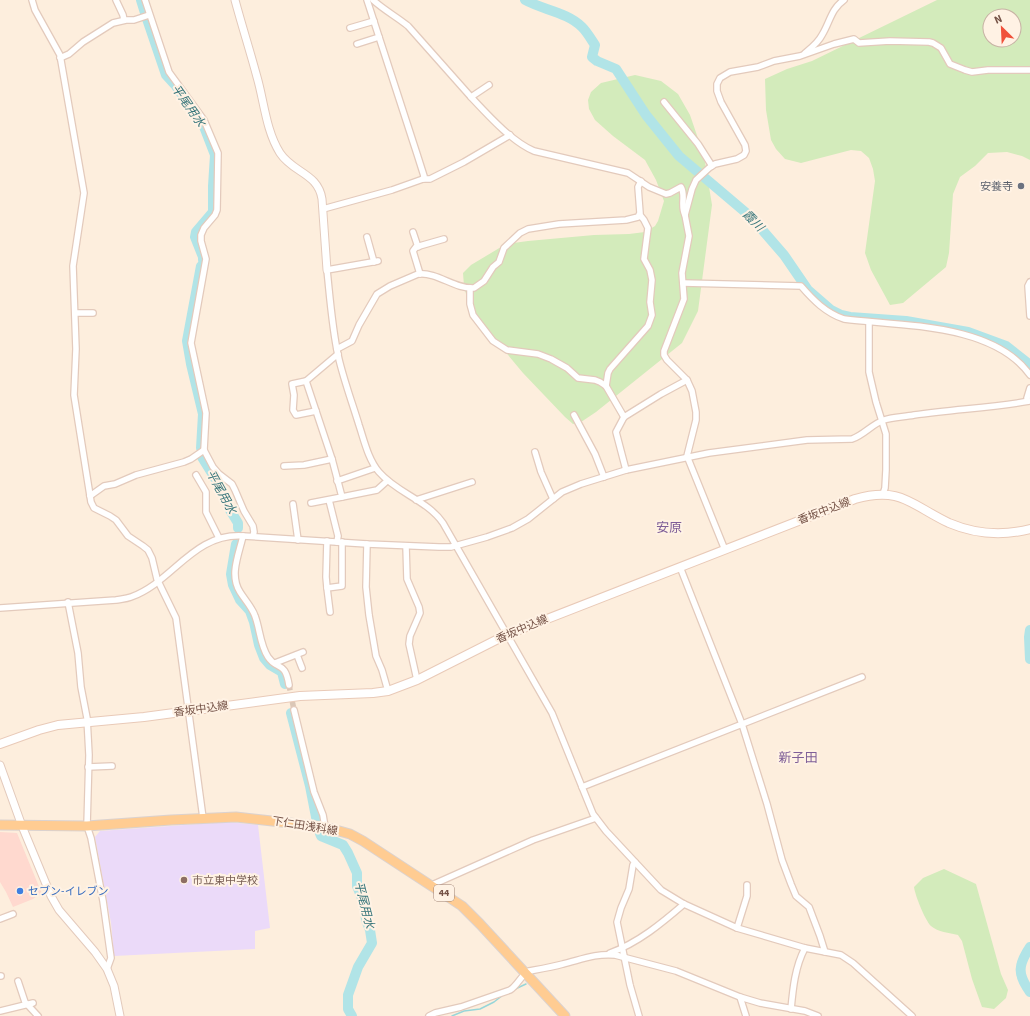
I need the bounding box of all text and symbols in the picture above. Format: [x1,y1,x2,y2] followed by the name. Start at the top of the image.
[982,8,1022,48] north arrow
[992,11,1005,28] text: N
[167,81,210,132] water label: 平尾用水
[980,179,1013,194] place label: 安養寺
[1016,181,1026,191] marker: 安養寺
[738,206,769,237] water label: 霞川
[202,467,241,519] water label: 平尾用水
[796,494,852,528] street label: 香坂中込線
[656,519,682,537] district label: 安原
[494,611,550,647] street label: 香坂中込線
[173,698,229,720] street label: 香坂中込線
[778,749,818,767] district label: 新子田
[271,813,339,839] street label: 下仁田浅科線
[192,873,258,888] place label: 市立東中学校
[179,875,189,885] marker: 市立東中学校
[350,880,379,932] water label: 平尾用水
[28,884,108,899] place label: セブン-イレブン
[434,885,454,901] road number: 44
[15,886,25,896] marker: セブン-イレブン

